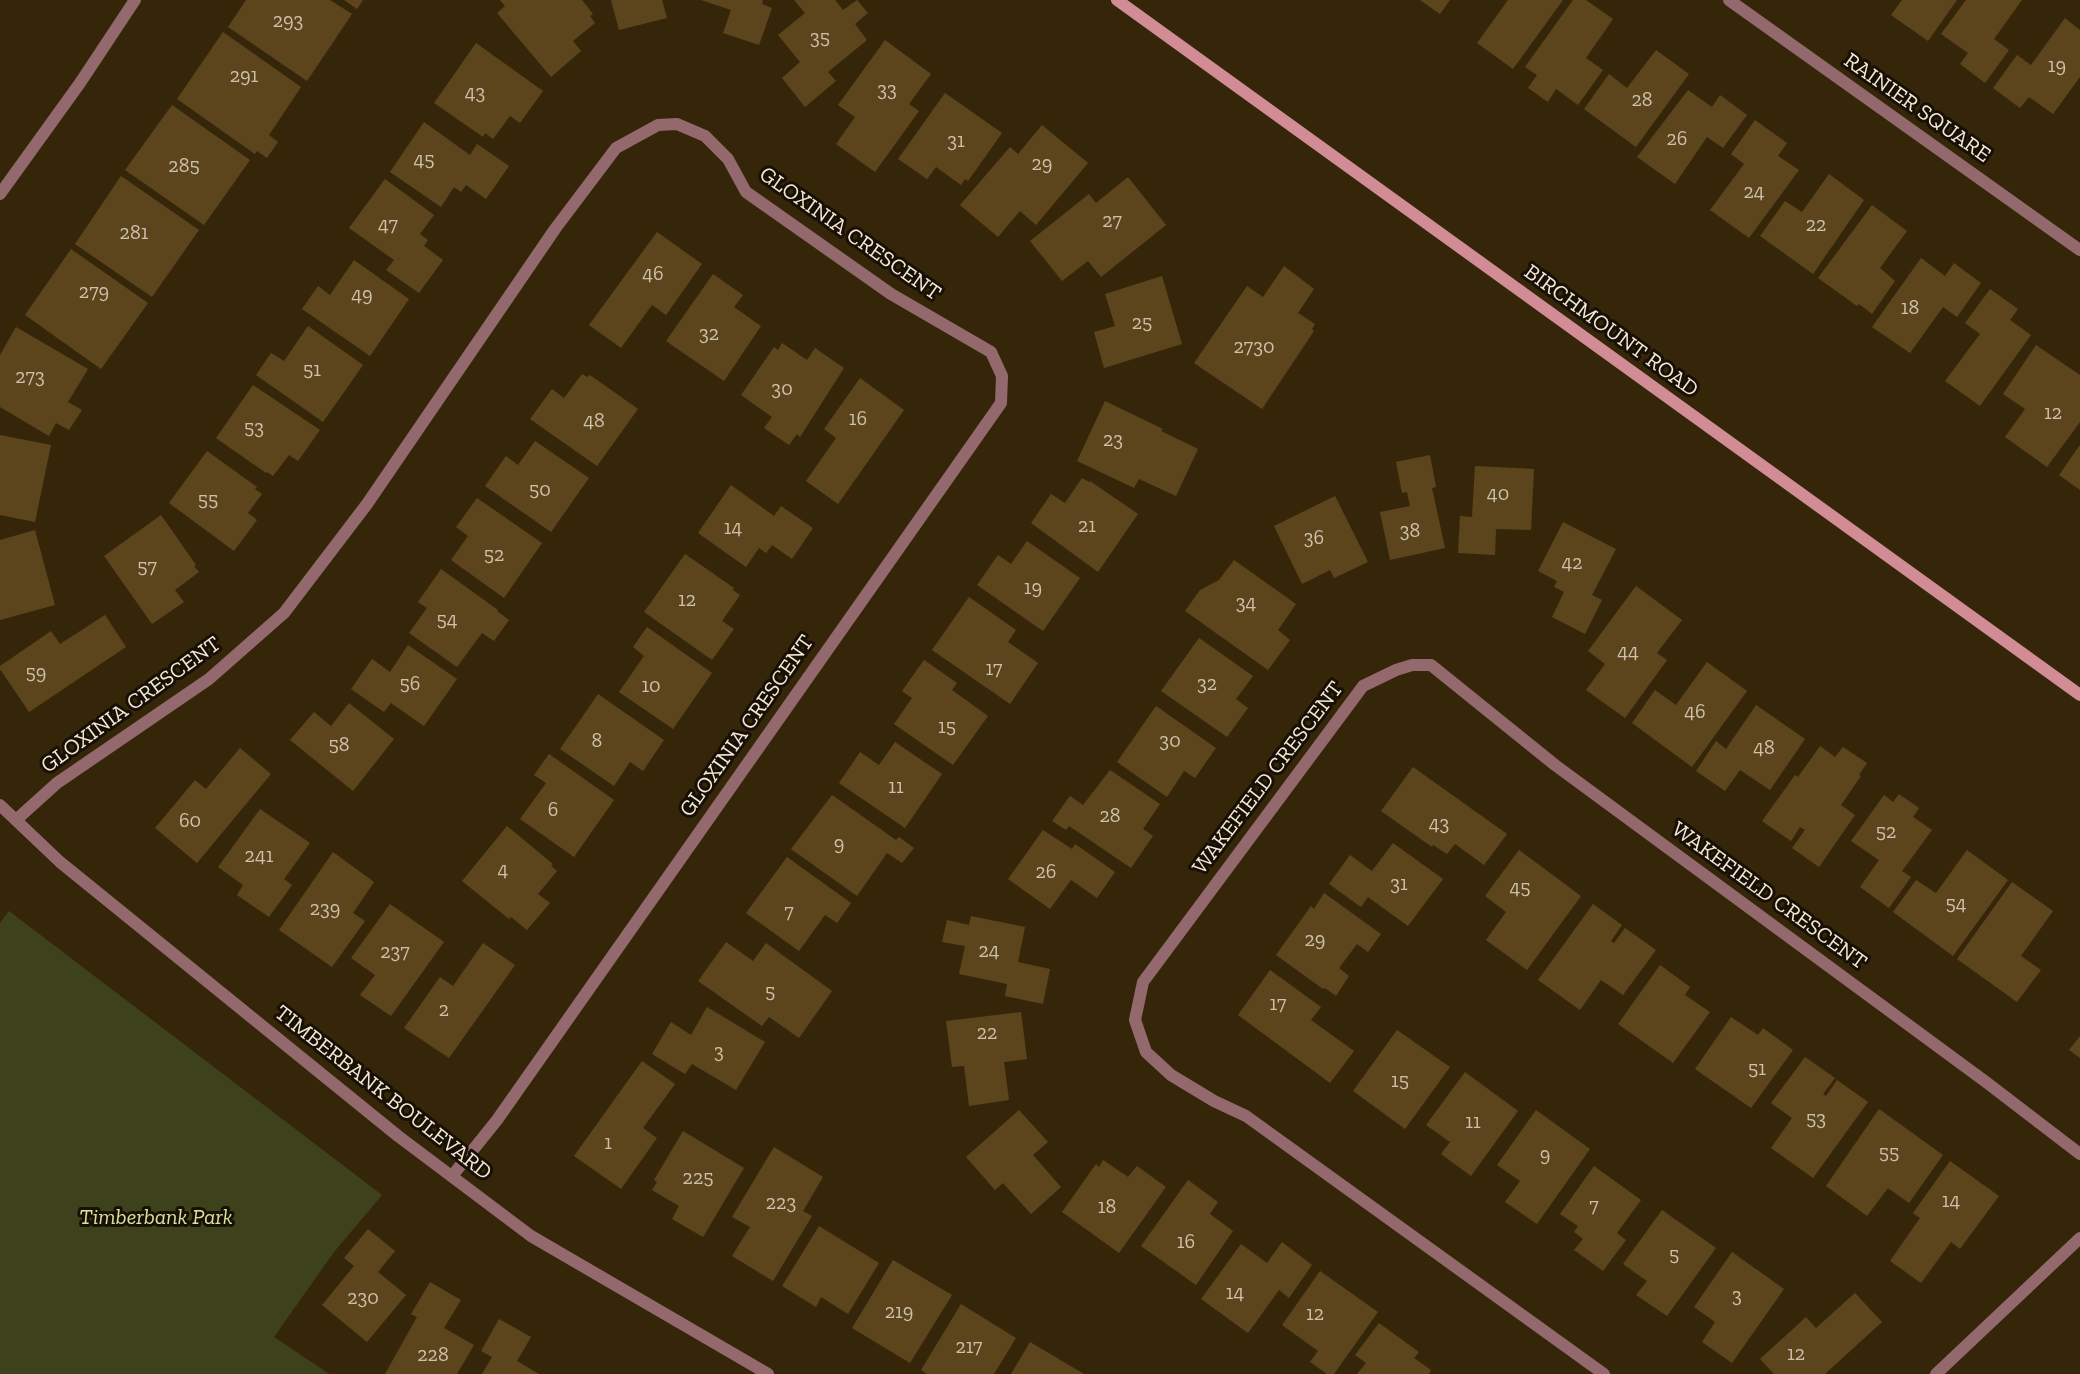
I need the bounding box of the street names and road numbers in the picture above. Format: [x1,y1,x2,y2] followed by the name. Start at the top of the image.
[1839,48,1995,168] street label: RAINIER SQUARE
[754,161,946,307] street label: GLOXINIA CRESCENT
[1519,259,1703,403] street label: BIRCHMOUNT ROAD
[674,630,820,822] street label: GLOXINIA CRESCENT
[36,631,226,779] street label: GLOXINIA CRESCENT
[1187,676,1349,880] street label: WAKEFIELD CRESCENT
[1666,816,1872,976] street label: WAKEFIELD CRESCENT
[269,1000,497,1186] street label: TIMBERBANK BOULEVARD

